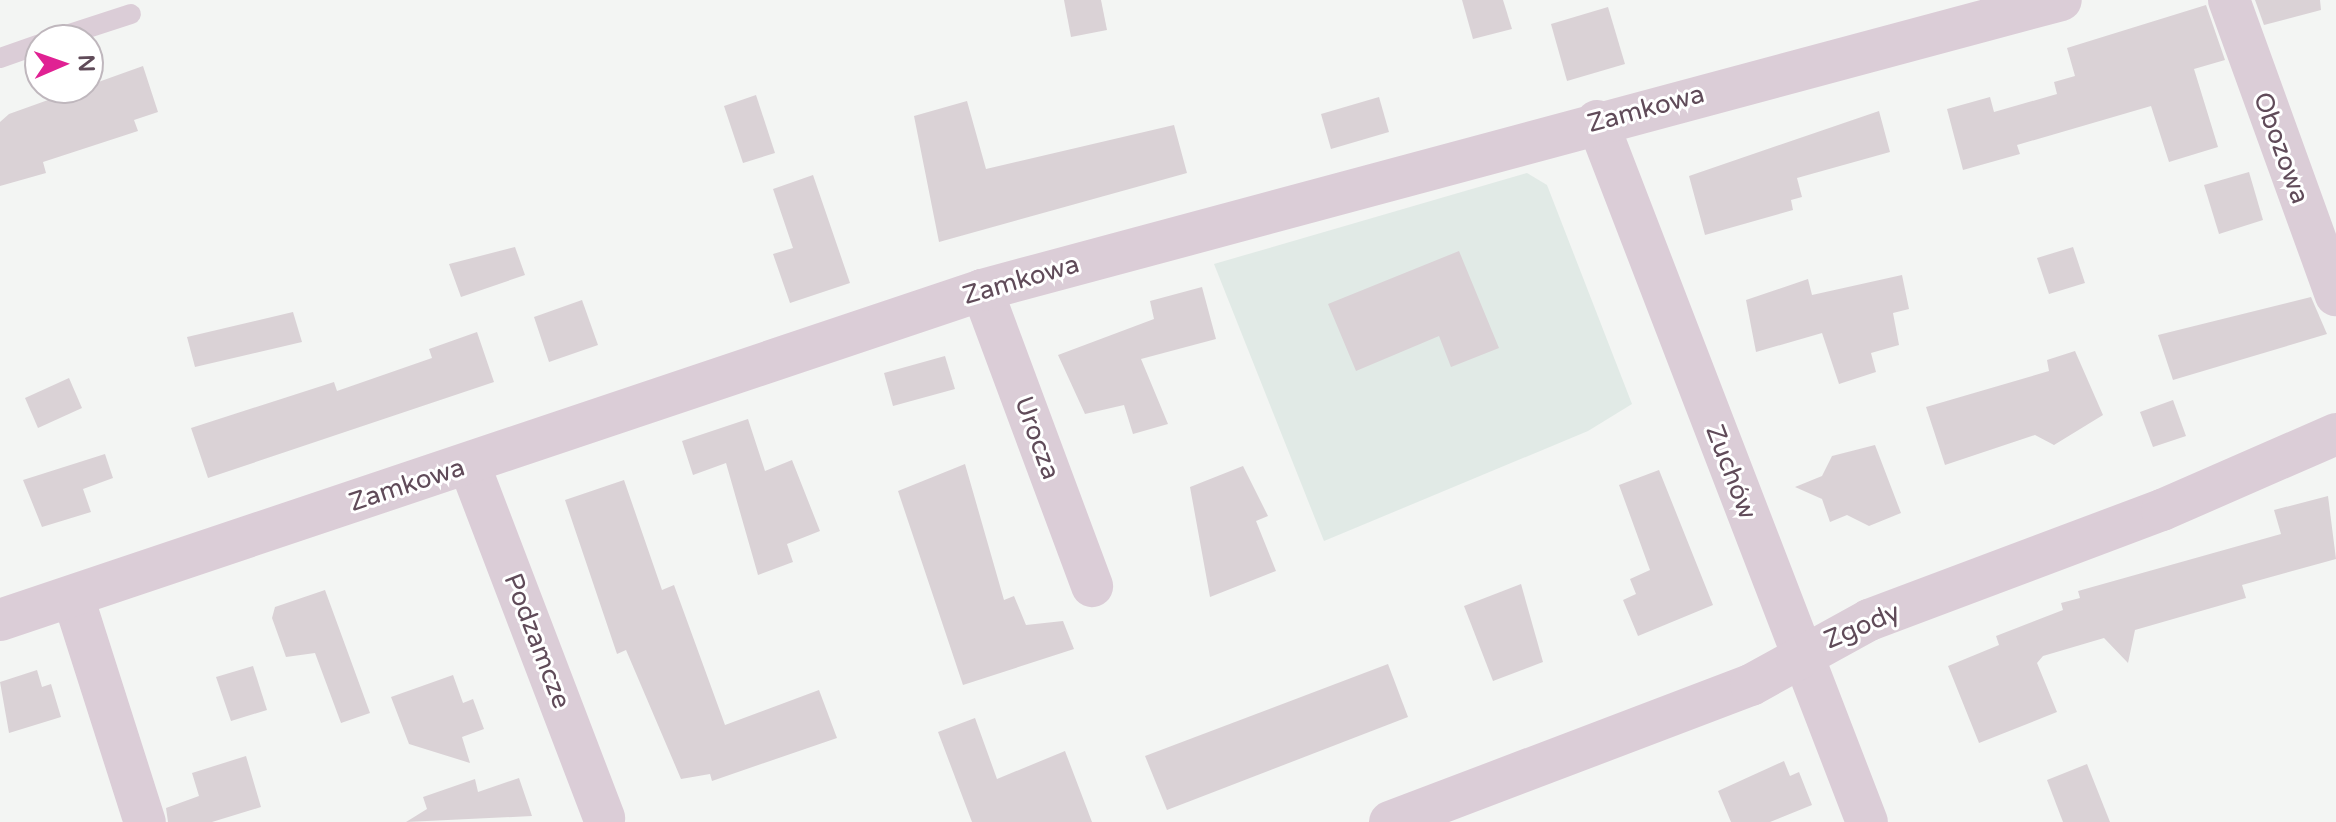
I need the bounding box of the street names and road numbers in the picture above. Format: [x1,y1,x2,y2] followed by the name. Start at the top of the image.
[1584,78,1708,140] street label: Zamkowa
[2246,88,2316,208] street label: Obozowa
[959,249,1083,311] street label: Zamkowa
[1008,392,1066,484] street label: Urocza
[1699,421,1763,523] street label: Zuchów
[345,452,469,518] street label: Zamkowa
[497,569,577,713] street label: Podzamcze
[1819,596,1905,656] street label: Zgody

